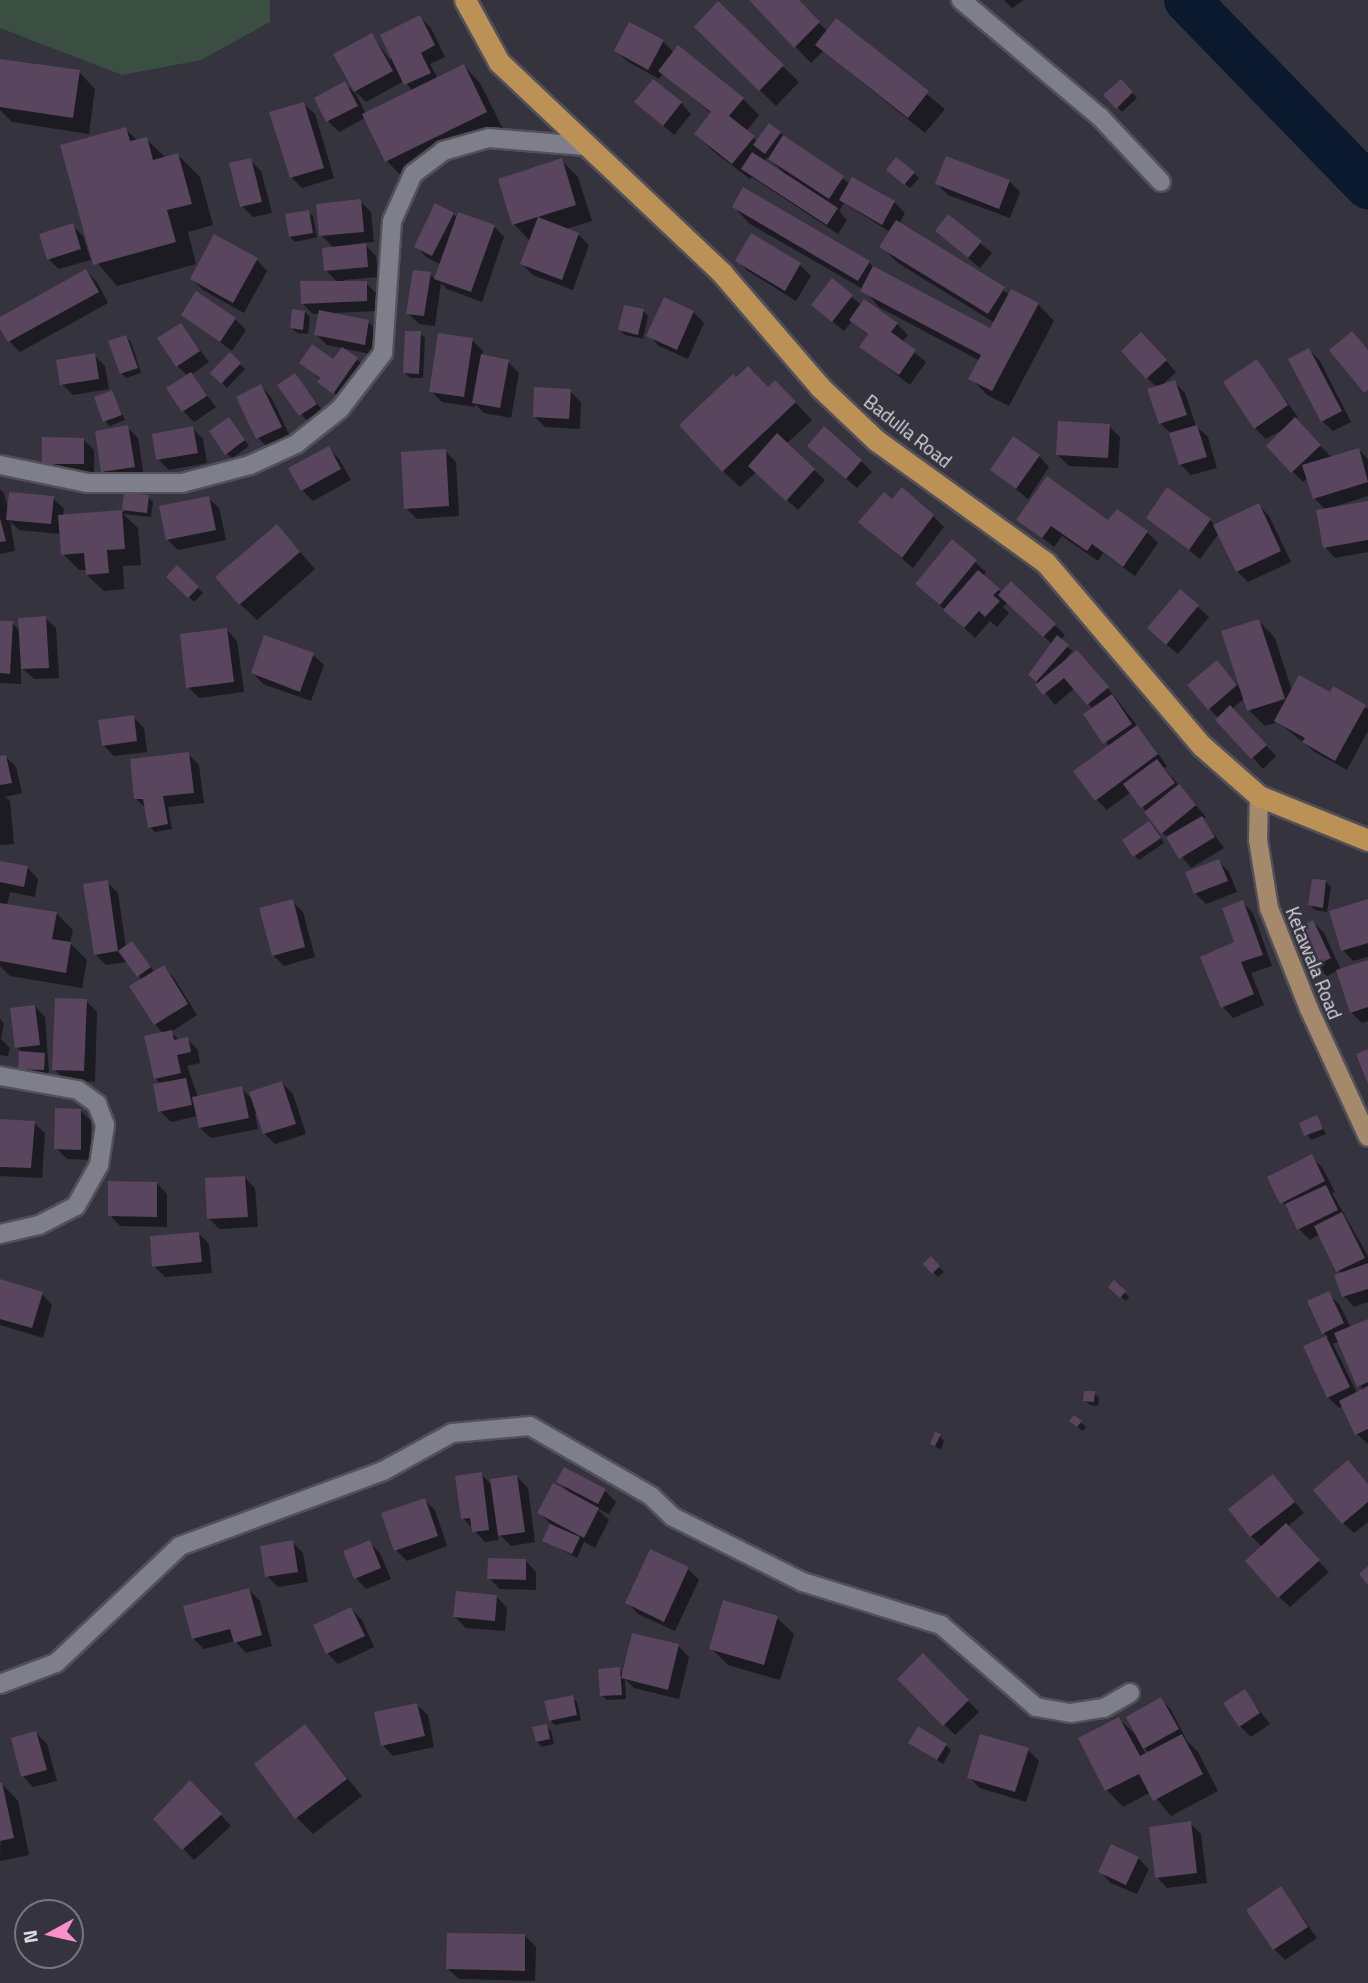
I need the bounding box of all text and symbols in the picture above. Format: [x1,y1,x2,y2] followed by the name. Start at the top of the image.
[860,390,956,472] street label: Badulla Road
[1281,903,1347,1023] street label: Ketawala Road
[14,1899,84,1969] north arrow
[14,1928,45,1945] text: N

